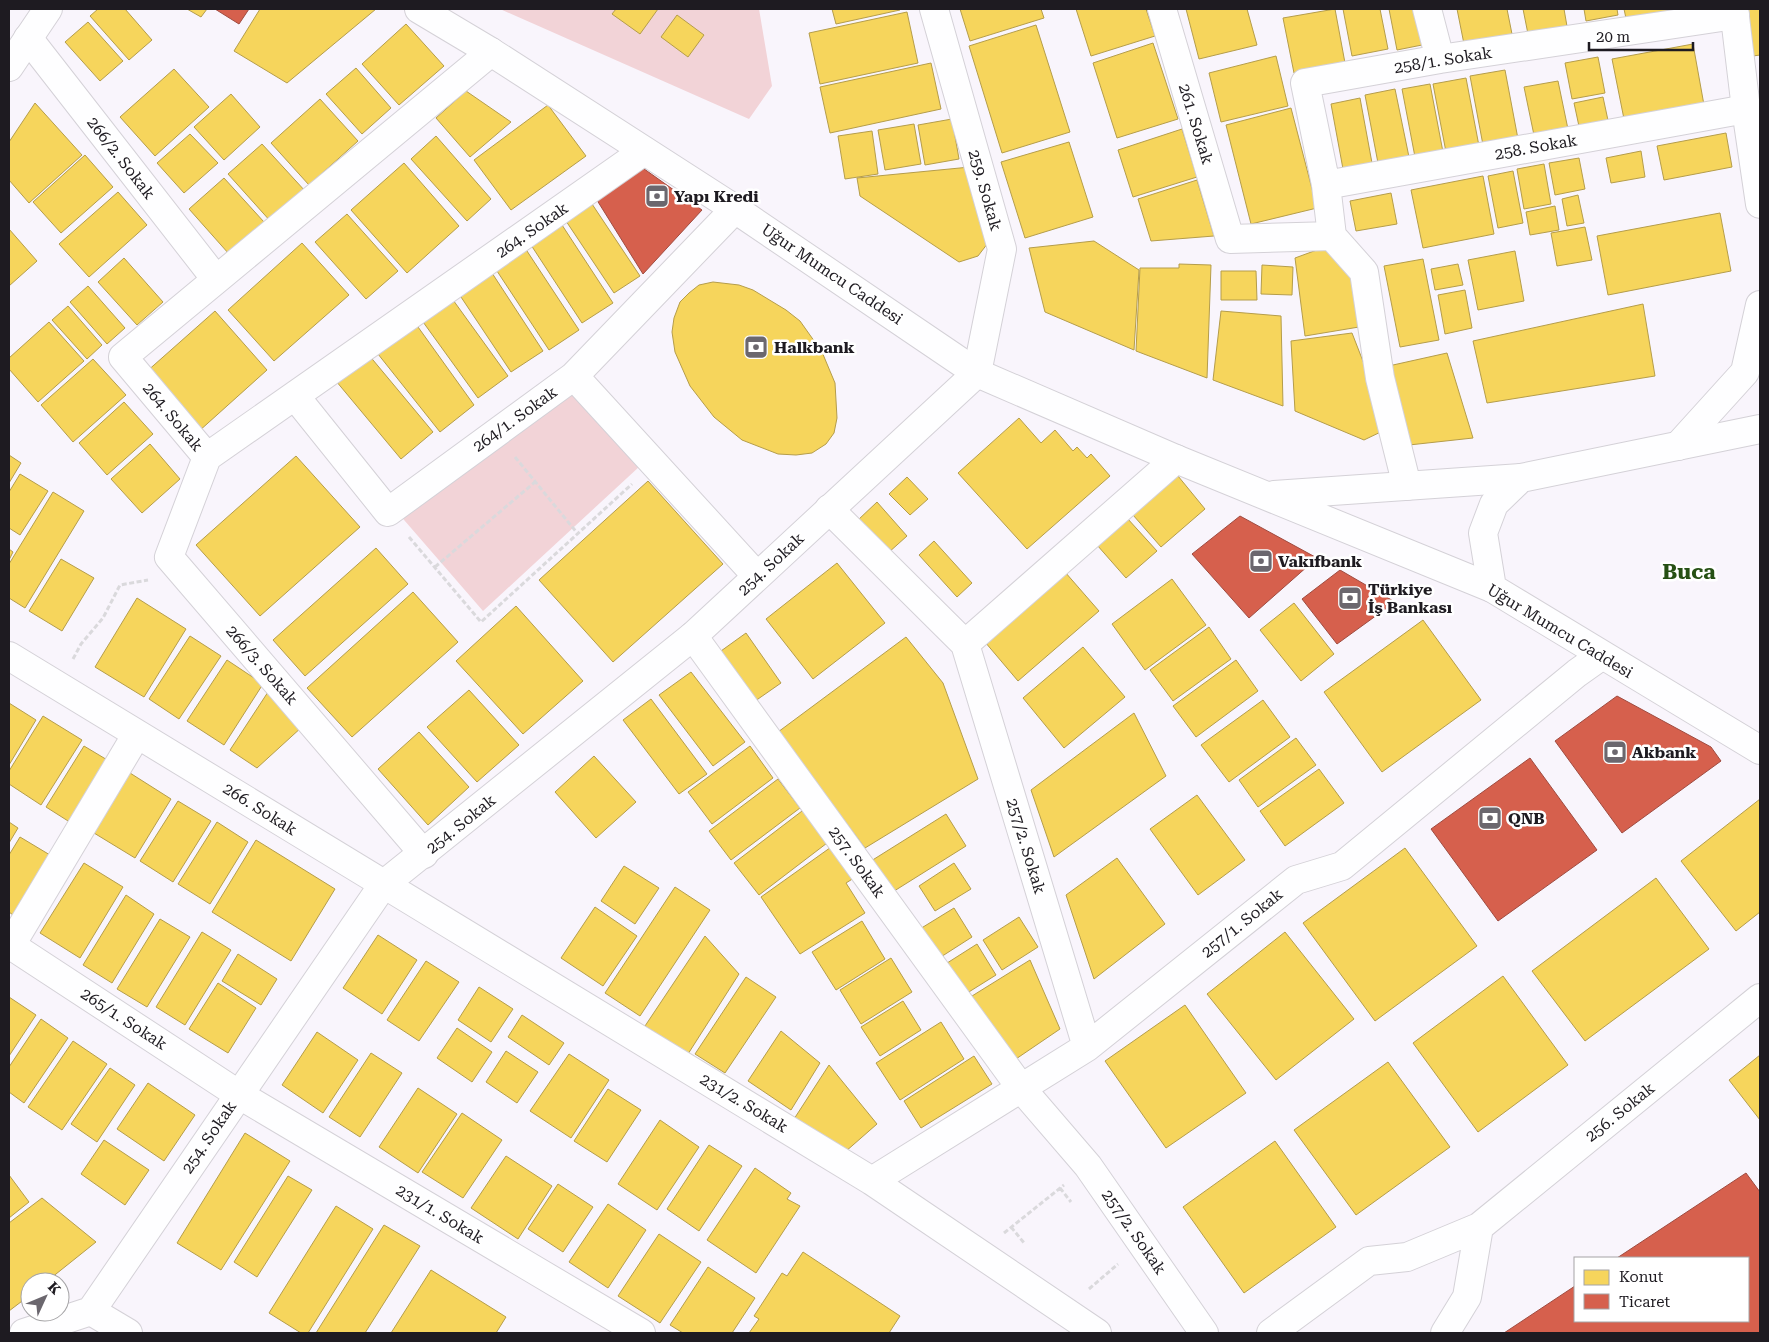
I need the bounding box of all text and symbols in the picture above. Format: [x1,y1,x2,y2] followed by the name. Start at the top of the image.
[1589,20,1693,52] scale bar
[1596,28,1631,46] text: 20 m
[1393,43,1493,77] street label: 258/1. Sokak
[1175,81,1217,167] street label: 261. Sokak
[83,113,159,203] street label: 266/2. Sokak
[1493,130,1579,164] street label: 258. Sokak
[964,147,1006,233] street label: 259. Sokak
[644,183,670,209] bank icon: Yapı Kredi
[674,187,759,206] place label: Yapı Kredi
[492,198,572,262] street label: 264. Sokak
[758,220,906,328] street label: Uğur Mumcu Caddesi
[743,334,769,360] bank icon: Halkbank
[774,338,854,357] place label: Halkbank
[139,379,207,455] street label: 264. Sokak
[469,382,561,456] street label: 264/1. Sokak
[734,529,808,599] street label: 254. Sokak
[1248,548,1274,574] bank icon: Vakıfbank
[1278,552,1362,571] place label: Vakıfbank
[1662,560,1716,584] district label: Buca
[1368,580,1453,617] place label: Türkiye İş Bankası
[1484,580,1636,682] street label: Uğur Mumcu Caddesi
[1337,585,1363,611] bank icon: Türkiye İş Bankası
[222,621,302,709] street label: 266/3. Sokak
[1602,739,1628,765] bank icon: Akbank
[1632,743,1696,762] place label: Akbank
[220,779,300,839] street label: 266. Sokak
[423,790,499,858] street label: 254. Sokak
[1002,796,1050,896] street label: 257/2. Sokak
[1477,805,1503,831] bank icon: QNB
[1508,809,1545,828] place label: QNB
[825,823,889,901] street label: 257. Sokak
[1197,884,1287,962] street label: 257/1. Sokak
[77,984,171,1054] street label: 265/1. Sokak
[697,1069,791,1137] street label: 231/2. Sokak
[1582,1078,1658,1146] street label: 256. Sokak
[178,1097,240,1177] street label: 254. Sokak
[393,1180,487,1248] street label: 231/1. Sokak
[1098,1186,1170,1278] street label: 257/2. Sokak
[1574,1257,1749,1322] legend
[1619,1268,1664,1286] text: Konut
[20,1272,70,1322] north arrow
[45,1278,64,1297] text: K
[1619,1293,1671,1311] text: Ticaret

